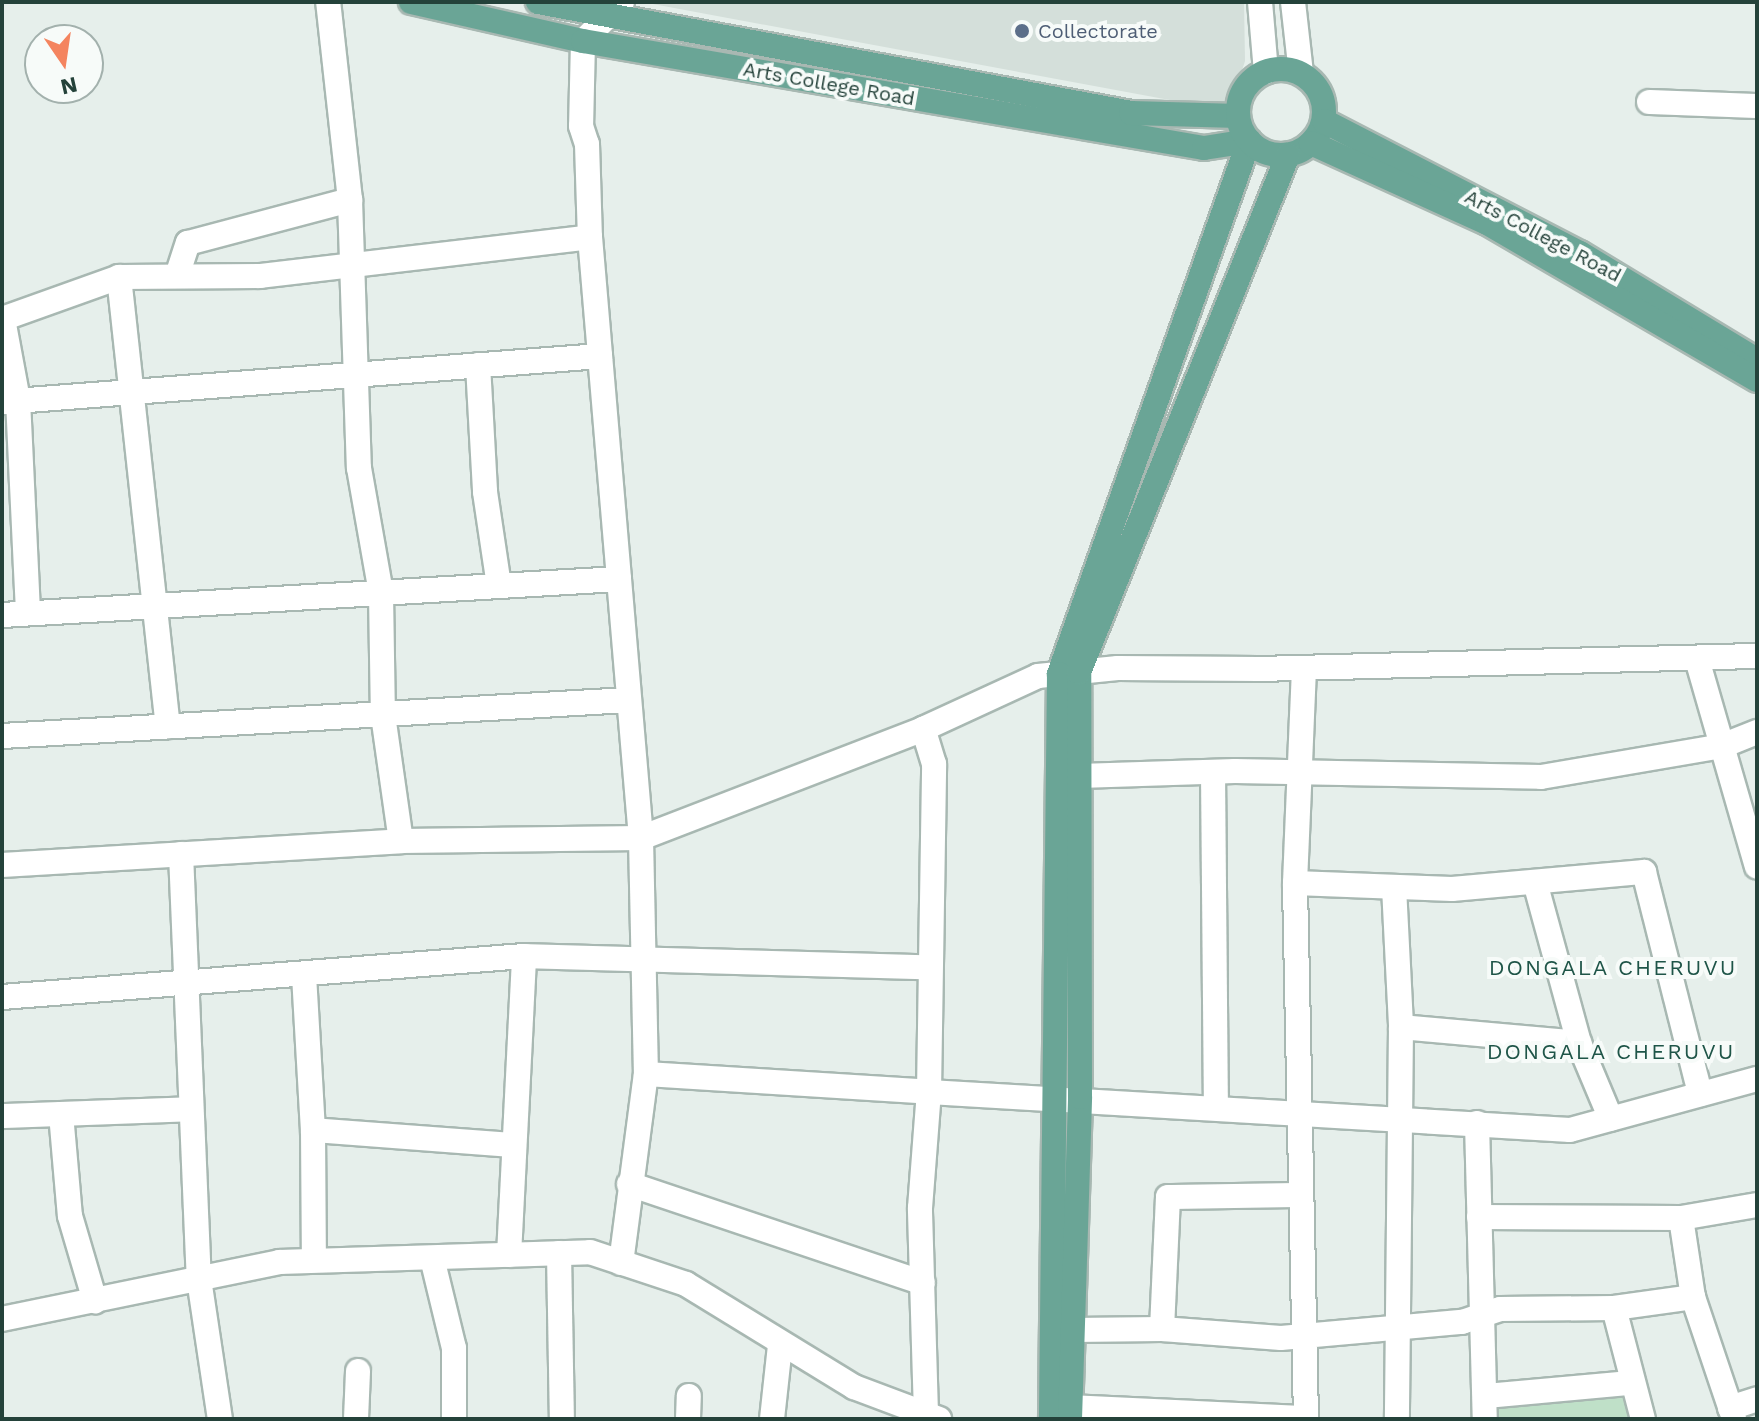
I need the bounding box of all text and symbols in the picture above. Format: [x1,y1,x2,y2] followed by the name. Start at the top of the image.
[1038,19,1158,43] place label: Collectorate
[1013,22,1031,40] marker: Collectorate
[24,24,104,104] north arrow
[741,57,917,111] street label: Arts College Road
[58,72,80,100] text: N
[1461,185,1625,287] street label: Arts College Road
[1488,955,1738,981] district label: DONGALA CHERUVU
[1486,1039,1736,1065] district label: DONGALA CHERUVU

